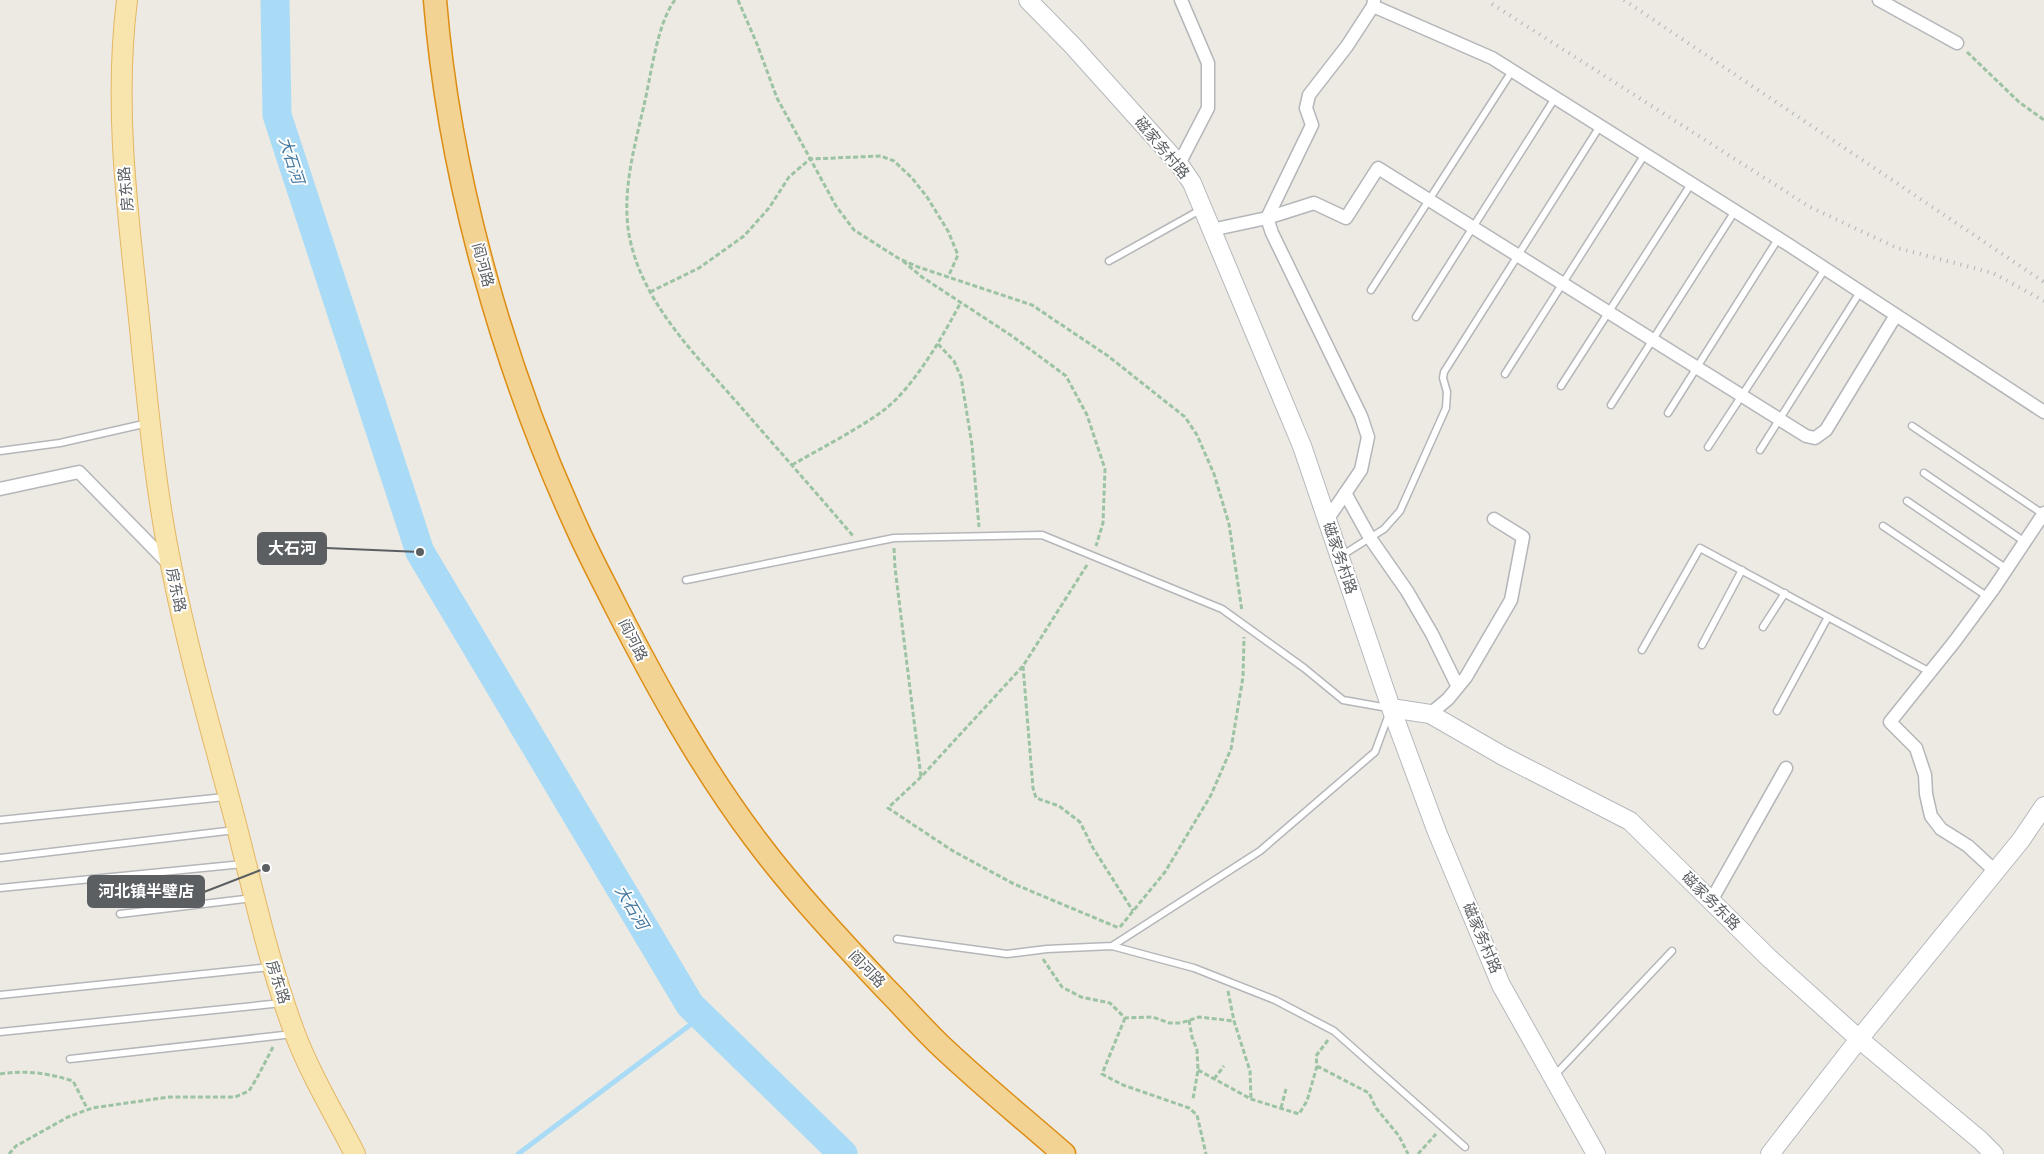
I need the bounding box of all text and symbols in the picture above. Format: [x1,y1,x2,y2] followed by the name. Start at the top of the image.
[1131,113,1193,183] street label: 磁家务村路
[275,134,309,189] water label: 大石河
[115,166,137,212] street label: 房东路
[468,241,498,289] street label: 阎河路
[1319,520,1361,596] street label: 磁家务村路
[258,533,326,564] callout: 大石河
[268,539,316,558] text: 大石河
[163,566,189,614] street label: 房东路
[615,616,651,664] street label: 阎河路
[1678,868,1744,934] street label: 磁家务东路
[88,876,204,907] callout: 河北镇半壁店
[98,882,194,901] text: 河北镇半壁店
[611,882,654,935] water label: 大石河
[1459,900,1505,976] street label: 磁家务村路
[845,947,889,991] street label: 阎河路
[262,958,294,1006] street label: 房东路

